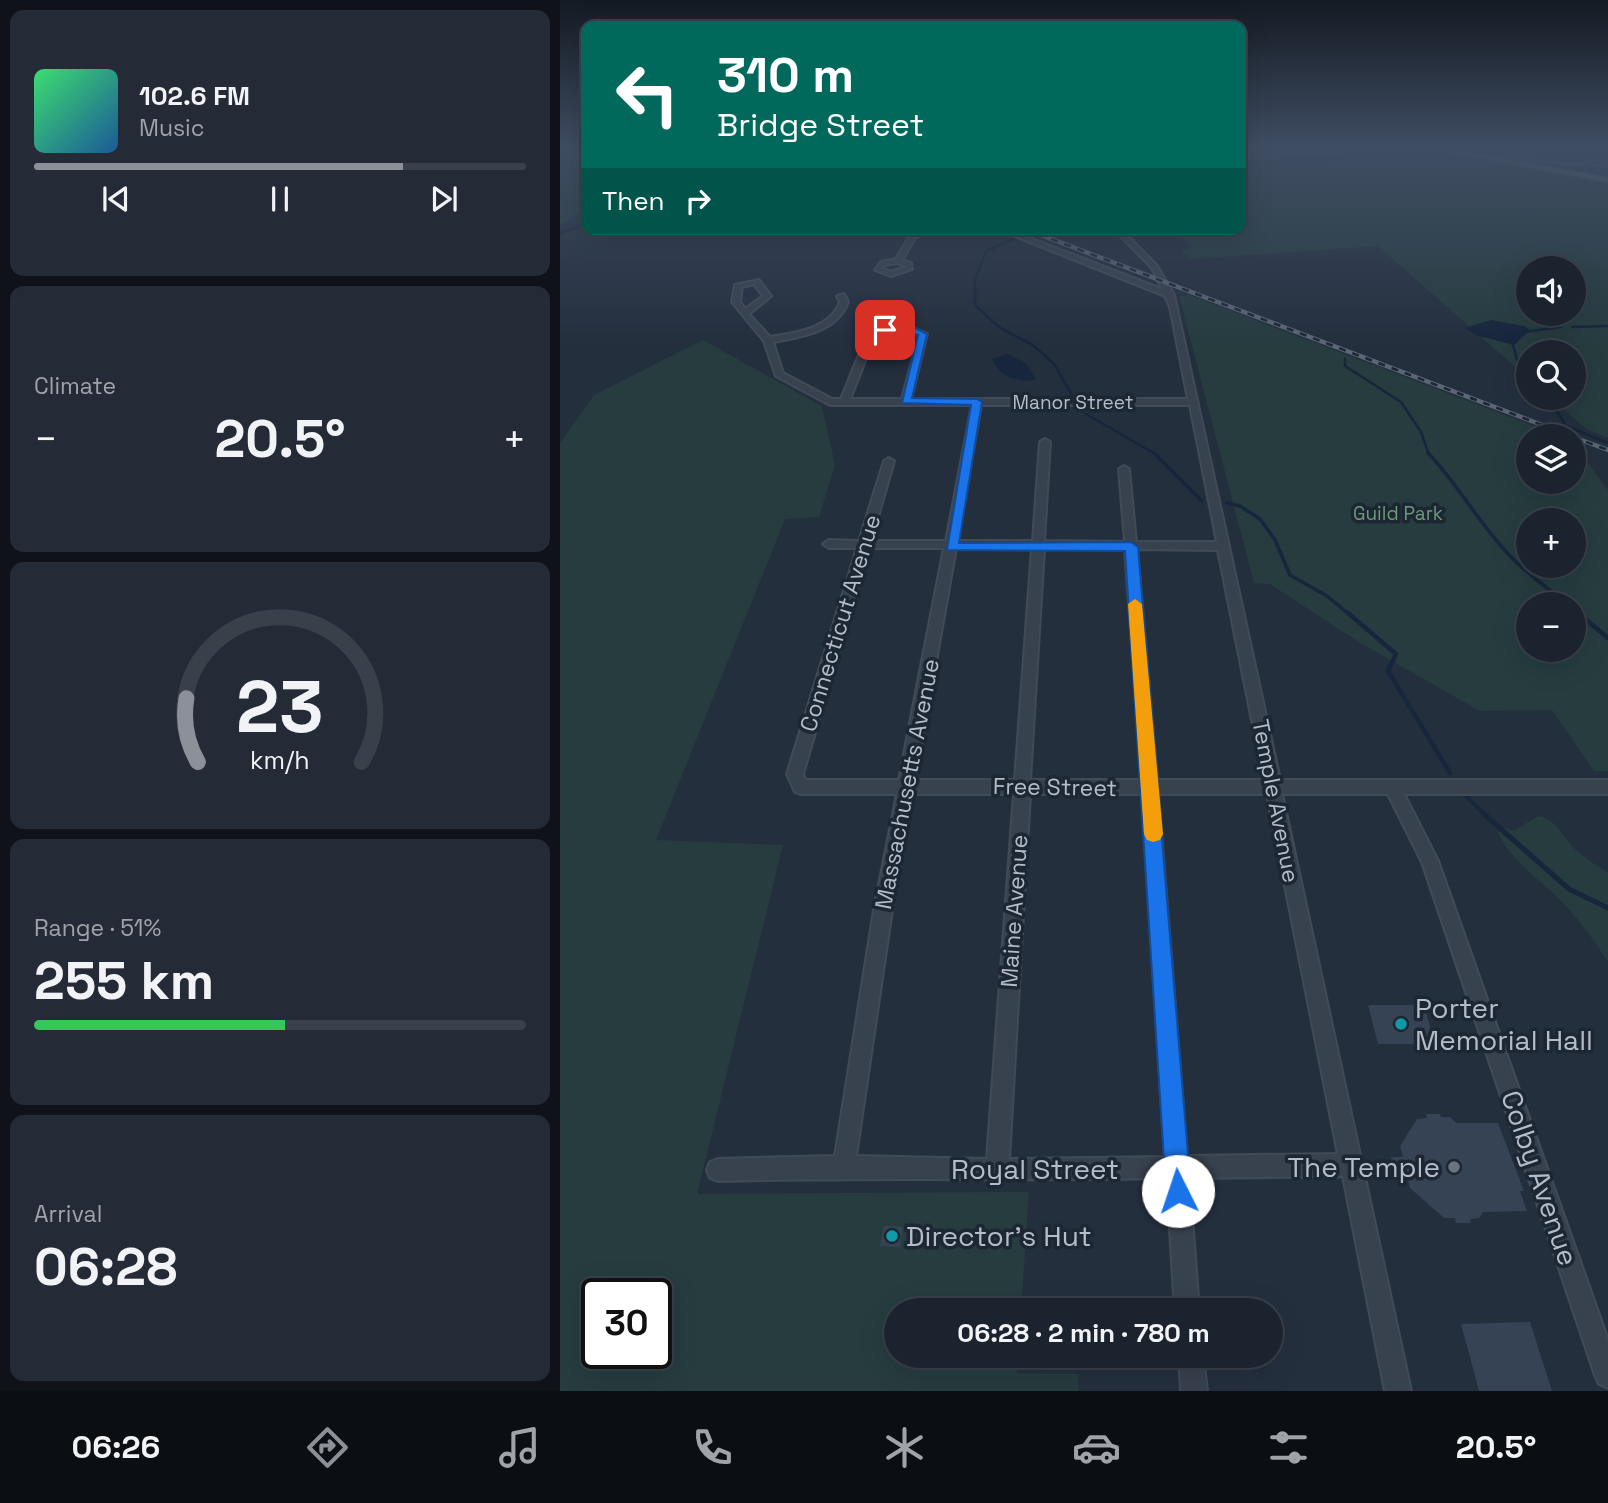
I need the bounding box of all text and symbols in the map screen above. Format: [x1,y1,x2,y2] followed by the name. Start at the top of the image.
[717,44,854,106] text: 310 m
[602,49,693,140] icon: left
[139,79,250,113] text: 102.6 FM
[717,105,924,145] text: Bridge Street
[139,113,204,143] text: Music
[97,180,135,218] icon: previous
[261,180,299,218] icon: pause
[425,180,463,218] icon: next
[679,182,717,220] icon: right
[602,184,665,218] text: Then
[1516,256,1586,662] map controls
[1516,256,1586,326] button: sound
[855,300,915,360] pin
[866,311,904,349] icon: arrive
[1516,340,1586,410] button: search
[34,371,116,401] text: Climate
[1013,390,1133,415] street label: Manor Street
[214,406,346,472] text: 20.5°
[34,415,58,463] text: −
[502,415,526,463] text: +
[1516,424,1586,494] button: layers
[1353,501,1443,526] park label: Guild Park
[1516,508,1586,578] button: +
[793,511,887,735] street label: Connecticut Avenue
[1516,592,1586,662] button: −
[868,656,946,912] street label: Massachusetts Avenue
[236,660,324,753] text: 23
[1245,717,1307,885] street label: Temple Avenue
[250,743,310,775] text: km/h
[993,771,1117,803] street label: Free Street
[994,833,1034,989] street label: Maine Avenue
[34,913,161,943] text: Range · 51%
[34,948,214,1014] text: 255 km
[1415,990,1593,1058] place label: Porter Memorial Hall
[1393,1016,1409,1032] marker: Porter Memorial Hall
[1493,1086,1587,1270] street label: Colby Avenue
[1288,1149,1440,1185] place label: The Temple
[951,1151,1119,1187] street label: Royal Street
[1141,1154,1215,1228] position arrow
[1446,1159,1462,1175] marker: The Temple
[34,1199,102,1229] text: Arrival
[906,1218,1092,1254] place label: Director's Hut
[884,1228,900,1244] marker: Director's Hut
[34,1234,177,1300] text: 06:28
[581,1278,672,1369] speed limit sign: 30
[957,1316,1210,1350] text: 06:28 · 2 min · 780 m
[303,1423,352,1472] icon: directions
[495,1423,544,1472] icon: music
[688,1423,737,1472] icon: phone
[880,1423,929,1472] icon: climate
[1072,1423,1121,1472] icon: car
[1264,1423,1313,1472] icon: filters
[72,1427,160,1467] text: 06:26
[1456,1427,1536,1467] text: 20.5°

